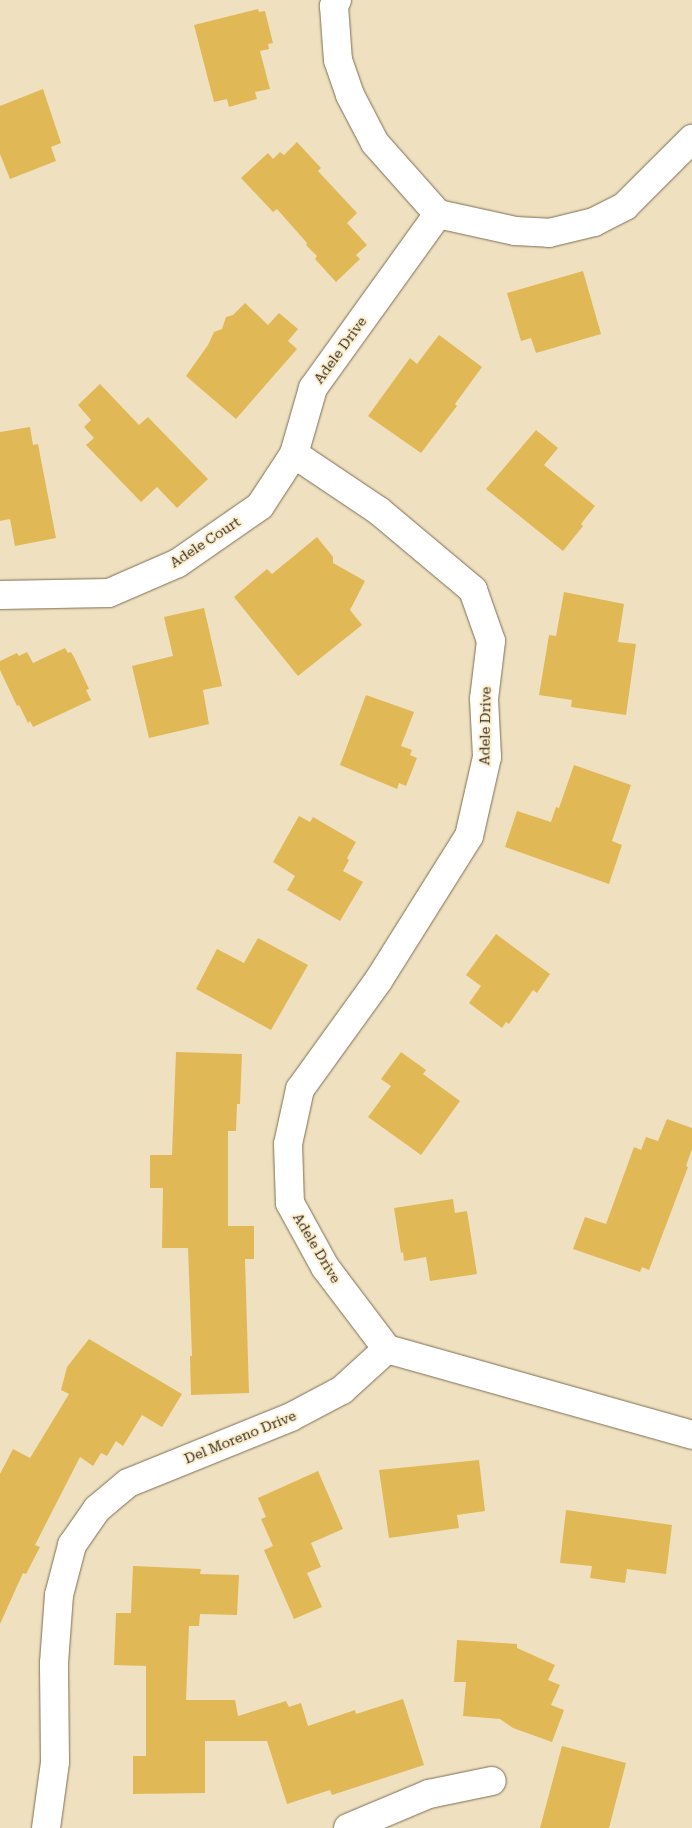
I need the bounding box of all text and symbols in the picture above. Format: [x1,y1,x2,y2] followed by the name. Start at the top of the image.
[310,313,370,387] street label: Adele Drive
[167,513,243,571] street label: Adele Court
[476,687,494,765] street label: Adele Drive
[290,1210,344,1286] street label: Adele Drive
[182,1407,298,1467] street label: Del Moreno Drive

